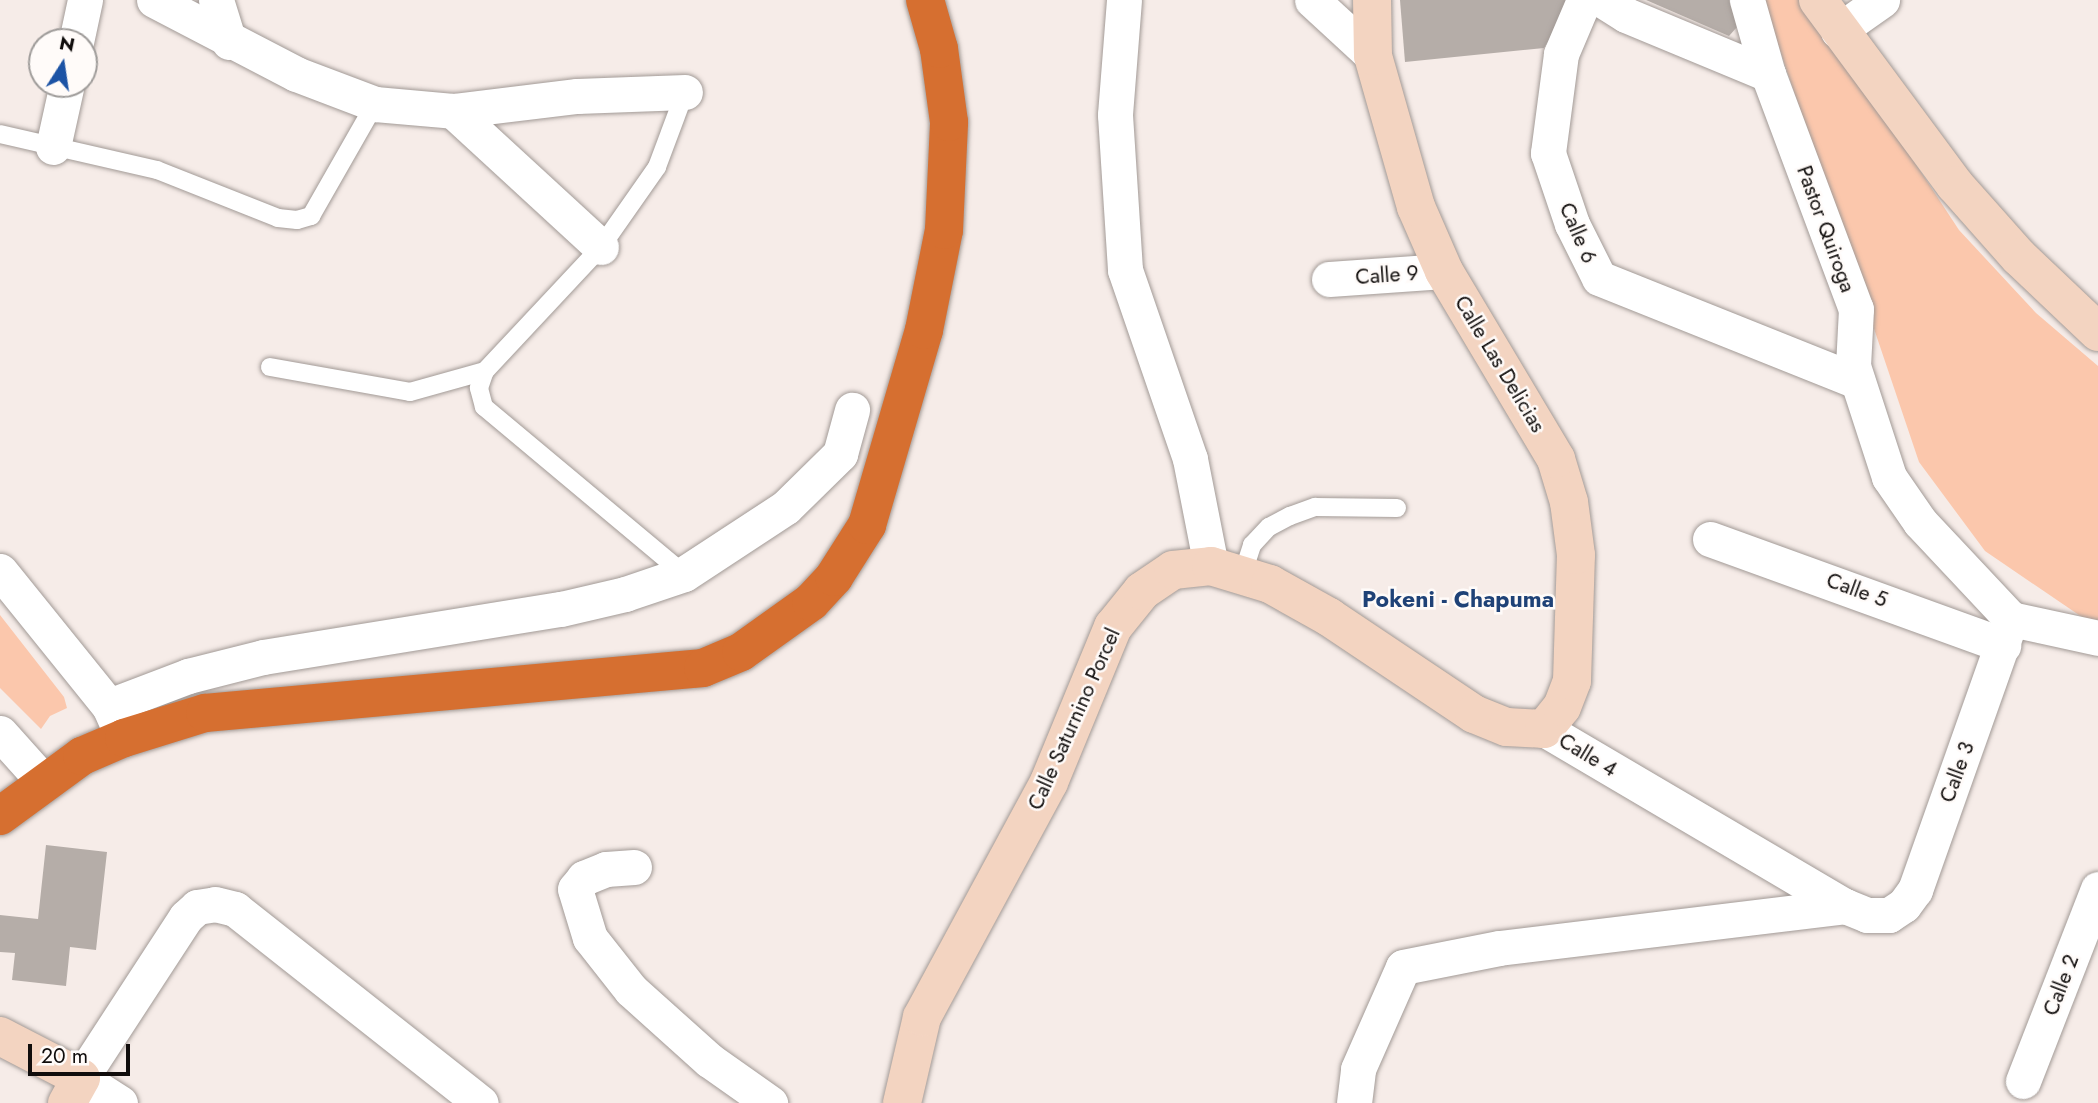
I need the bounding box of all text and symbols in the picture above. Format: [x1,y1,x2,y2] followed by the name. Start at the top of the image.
[28,28,98,98] north arrow
[57,29,77,59] text: N
[1791,162,1861,296] street label: Pastor Quiroga
[1554,199,1602,267] street label: Calle 6
[1355,260,1419,290] street label: Calle 9
[1449,291,1551,437] street label: Calle Las Delicias
[1823,567,1891,613] street label: Calle 5
[1362,585,1554,613] district label: Pokeni - Chapuma
[1023,624,1125,814] street label: Calle Saturnino Porcel
[1554,728,1622,782] street label: Calle 4
[1934,738,1980,806] street label: Calle 3
[2038,951,2084,1019] street label: Calle 2
[32,1030,133,1074] scale bar
[41,1041,88,1071] text: 20 m

